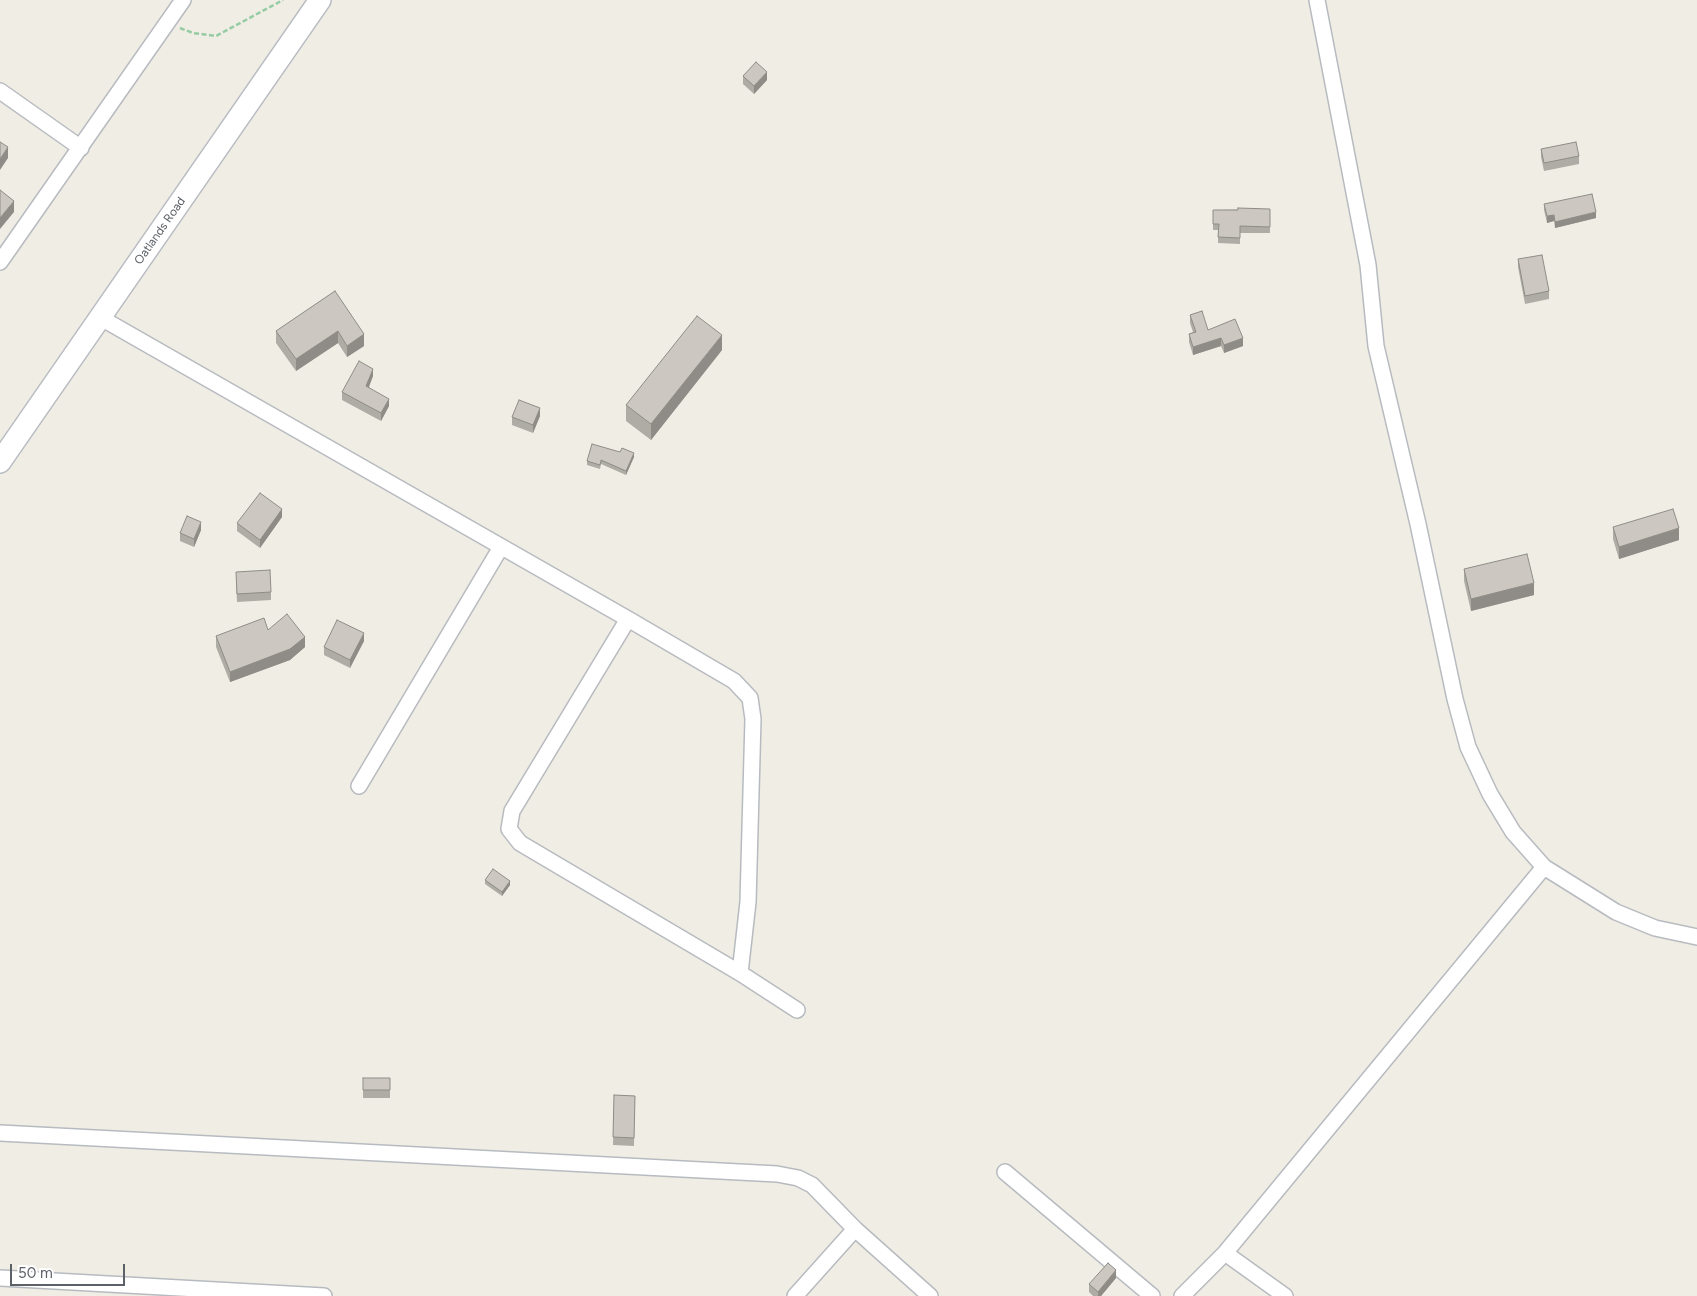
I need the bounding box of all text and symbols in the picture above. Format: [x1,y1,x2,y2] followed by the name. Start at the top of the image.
[132,195,188,267] street label: Oatlands Road
[12,1254,128,1286] scale bar
[18,1264,53,1282] text: 50 m

